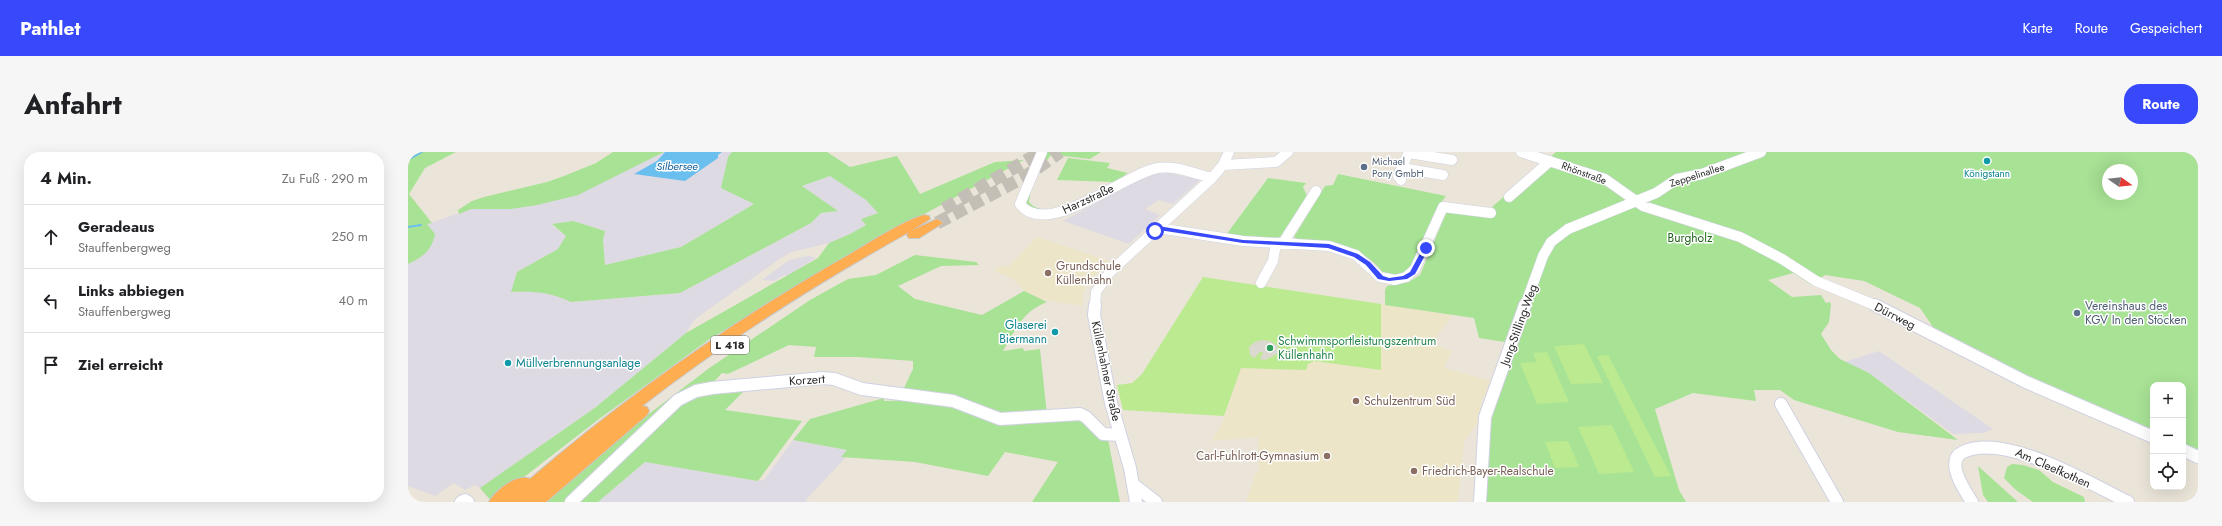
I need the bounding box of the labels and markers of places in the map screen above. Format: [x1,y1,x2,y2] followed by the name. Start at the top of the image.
[1372,154,1424,181] place label: Michael Pony GmbH
[1982,156,1992,166] marker: Königstann
[1359,162,1369,172] marker: Michael Pony GmbH
[1964,166,2010,181] place label: Königstann
[1056,257,1121,289] place label: Grundschule Küllenhahn
[1043,268,1053,278] marker: Grundschule Küllenhahn
[2085,297,2187,329] place label: Vereinshaus des KGV In den Stöcken
[2072,308,2082,318] marker: Vereinshaus des KGV In den Stöcken
[999,316,1047,348] place label: Glaserei Biermann
[1050,327,1060,337] marker: Glaserei Biermann
[1278,332,1436,364] place label: Schwimmsportleistungszentrum Küllenhahn
[1265,343,1275,353] marker: Schwimmsportleistungszentrum Küllenhahn
[516,354,640,372] place label: Müllverbrennungsanlage
[503,358,513,368] marker: Müllverbrennungsanlage
[1364,392,1455,410] place label: Schulzentrum Süd
[1351,396,1361,406] marker: Schulzentrum Süd
[1196,447,1319,465] place label: Carl-Fuhlrott-Gymnasium
[1322,451,1332,461] marker: Carl-Fuhlrott-Gymnasium
[1422,462,1554,480] place label: Friedrich-Bayer-Realschule
[1409,466,1419,476] marker: Friedrich-Bayer-Realschule

